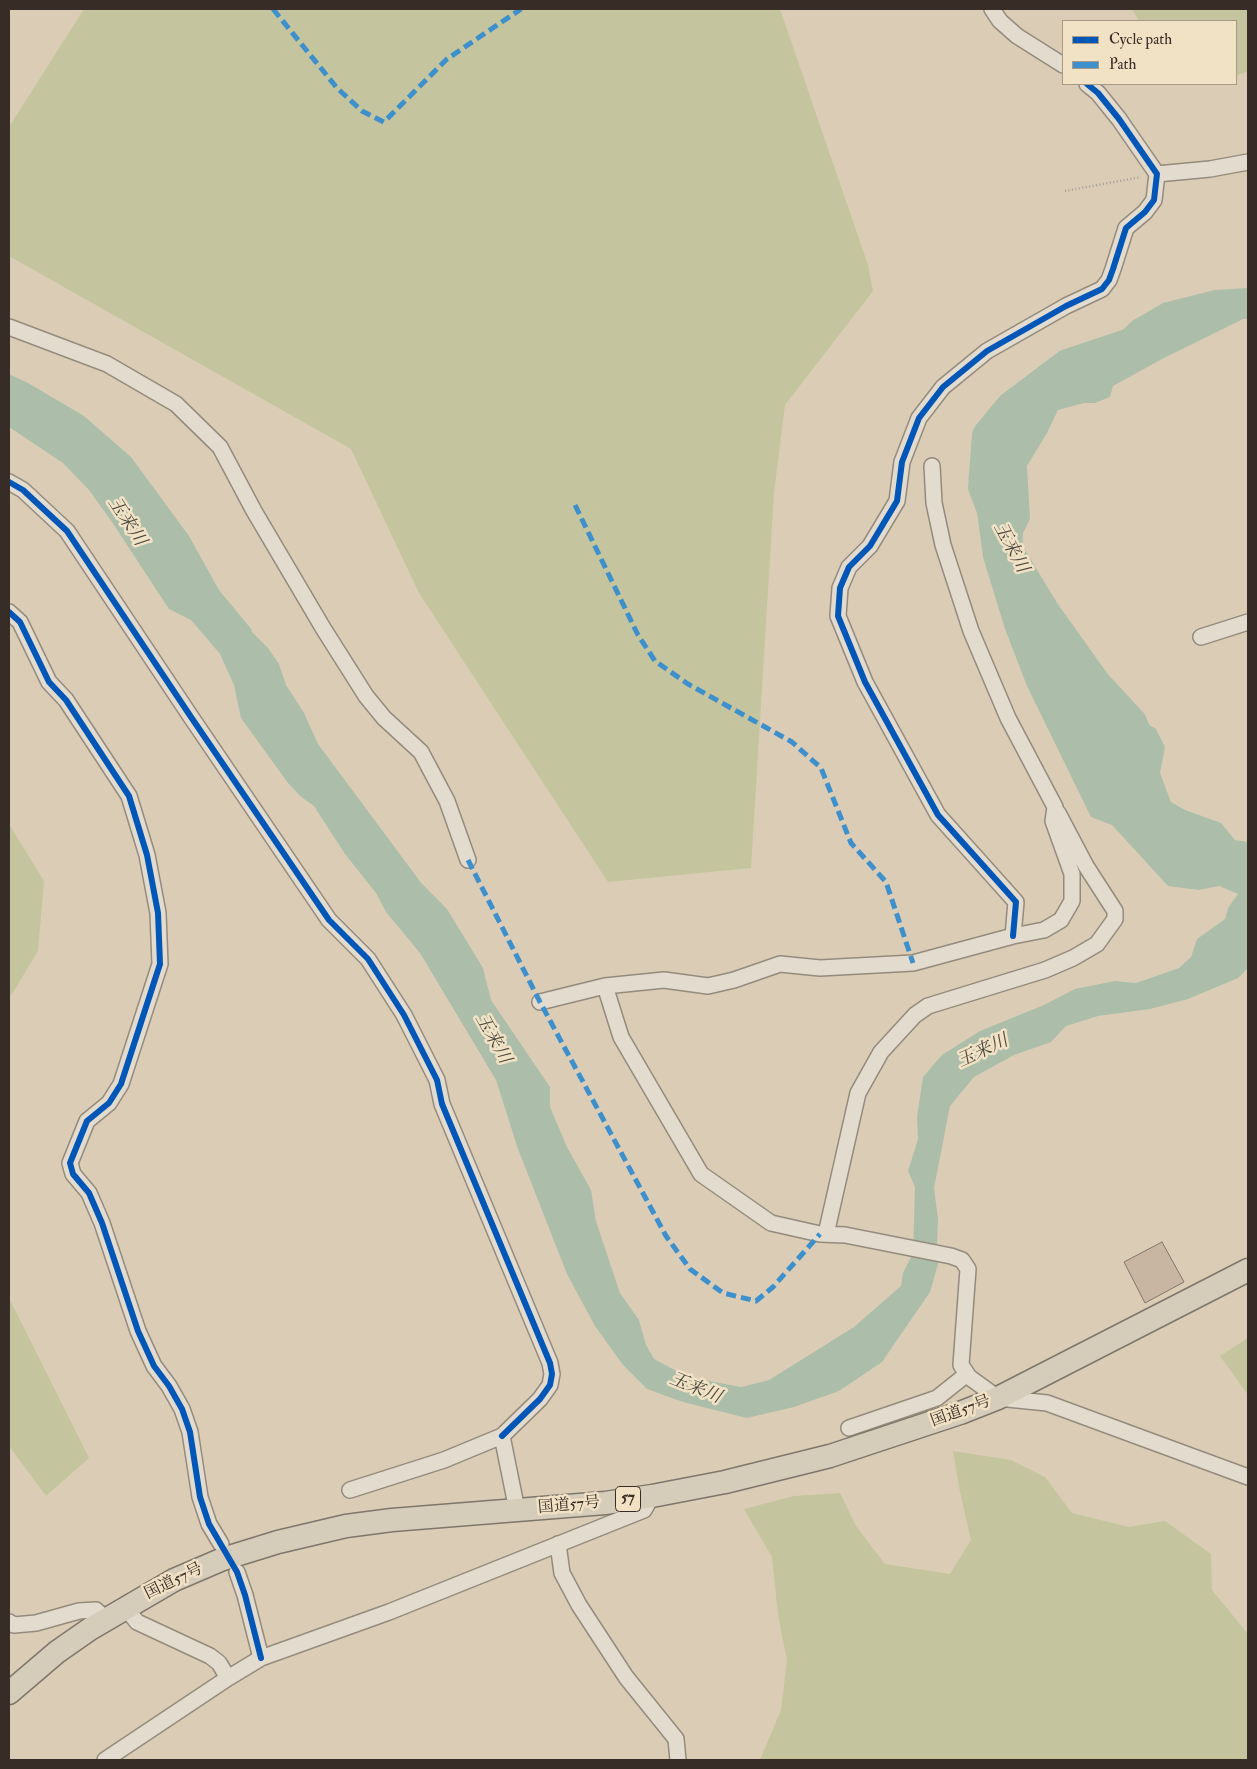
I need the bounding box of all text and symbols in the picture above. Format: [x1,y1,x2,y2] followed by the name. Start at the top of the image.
[1062,20,1237,85] legend
[1109,30,1172,49] text: Cycle path
[1109,55,1136,74] text: Path
[102,493,150,551] water label: 玉来川
[988,519,1032,577] water label: 玉来川
[469,1010,515,1068] water label: 玉来川
[954,1031,1012,1073] water label: 玉来川
[666,1369,724,1409] water label: 玉来川
[928,1392,994,1432] street label: 国道57号
[616,1486,640,1512] road number: 57
[537,1494,601,1518] street label: 国道57号
[142,1560,206,1604] street label: 国道57号

